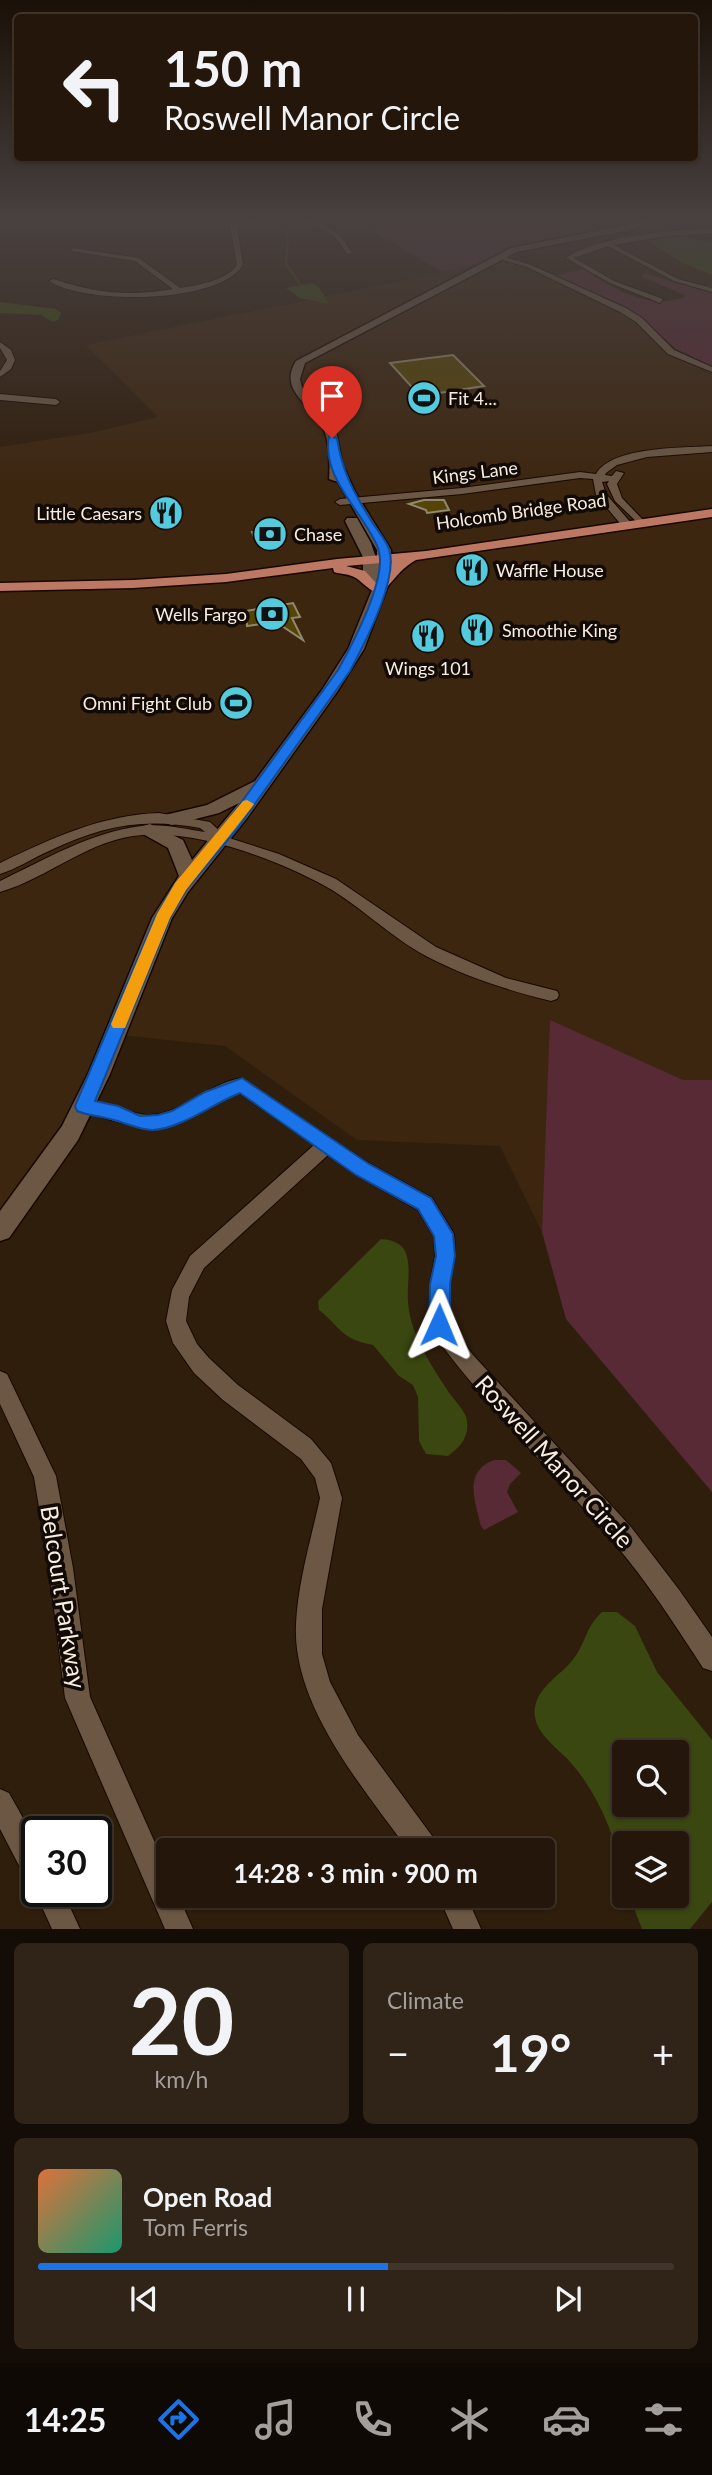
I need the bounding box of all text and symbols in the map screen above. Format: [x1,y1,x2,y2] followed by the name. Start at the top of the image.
[164,39,302,97] text: 150 m
[49,42,140,133] icon: left
[164,98,460,137] text: Roswell Manor Circle
[302,366,362,438] pin
[313,377,351,415] icon: arrive
[405,379,443,417] sports icon: Fit 4...
[448,387,497,409] place label: Fit 4...
[431,456,519,488] street label: Kings Lane
[434,488,608,534] street label: Holcomb Bridge Road
[147,494,185,532] restaurant icon: Little Caesars
[36,502,142,524] place label: Little Caesars
[251,515,289,553] bank icon: Chase
[294,523,342,545] place label: Chase
[453,551,491,589] restaurant icon: Waffle House
[496,559,604,581] place label: Waffle House
[253,595,291,633] bank icon: Wells Fargo
[155,603,247,625] place label: Wells Fargo
[458,611,496,649] restaurant icon: Smoothie King
[409,617,447,655] restaurant icon: Wings 101
[502,619,617,641] place label: Smoothie King
[385,657,471,679] place label: Wings 101
[217,684,255,722] sports icon: Omni Fight Club
[83,692,212,714] place label: Omni Fight Club
[402,1288,476,1362] position arrow
[470,1369,640,1553] street label: Roswell Manor Circle
[35,1503,93,1691] street label: Belcourt Parkway
[612,1740,689,1908] map controls
[612,1740,689,1817] button: search
[21,1816,112,1907] speed limit sign: 30
[612,1831,689,1908] button: layers
[233,1857,478,1889] text: 14:28 · 3 min · 900 m
[129,1965,234,2074] text: 20
[387,1986,464,2014] text: Climate
[490,2021,571,2083] text: 19°
[387,2030,409,2076] text: −
[652,2030,674,2076] text: +
[155,2065,208,2093] text: km/h
[143,2181,272,2213] text: Open Road
[143,2213,248,2241] text: Tom Ferris
[125,2280,163,2318] icon: previous
[337,2280,375,2318] icon: pause
[549,2280,587,2318] icon: next
[154,2395,203,2444] icon: directions
[251,2395,300,2444] icon: music
[348,2395,397,2444] icon: phone
[445,2395,494,2444] icon: climate
[542,2395,591,2444] icon: car
[639,2395,688,2444] icon: filters
[24,2400,106,2439] text: 14:25

